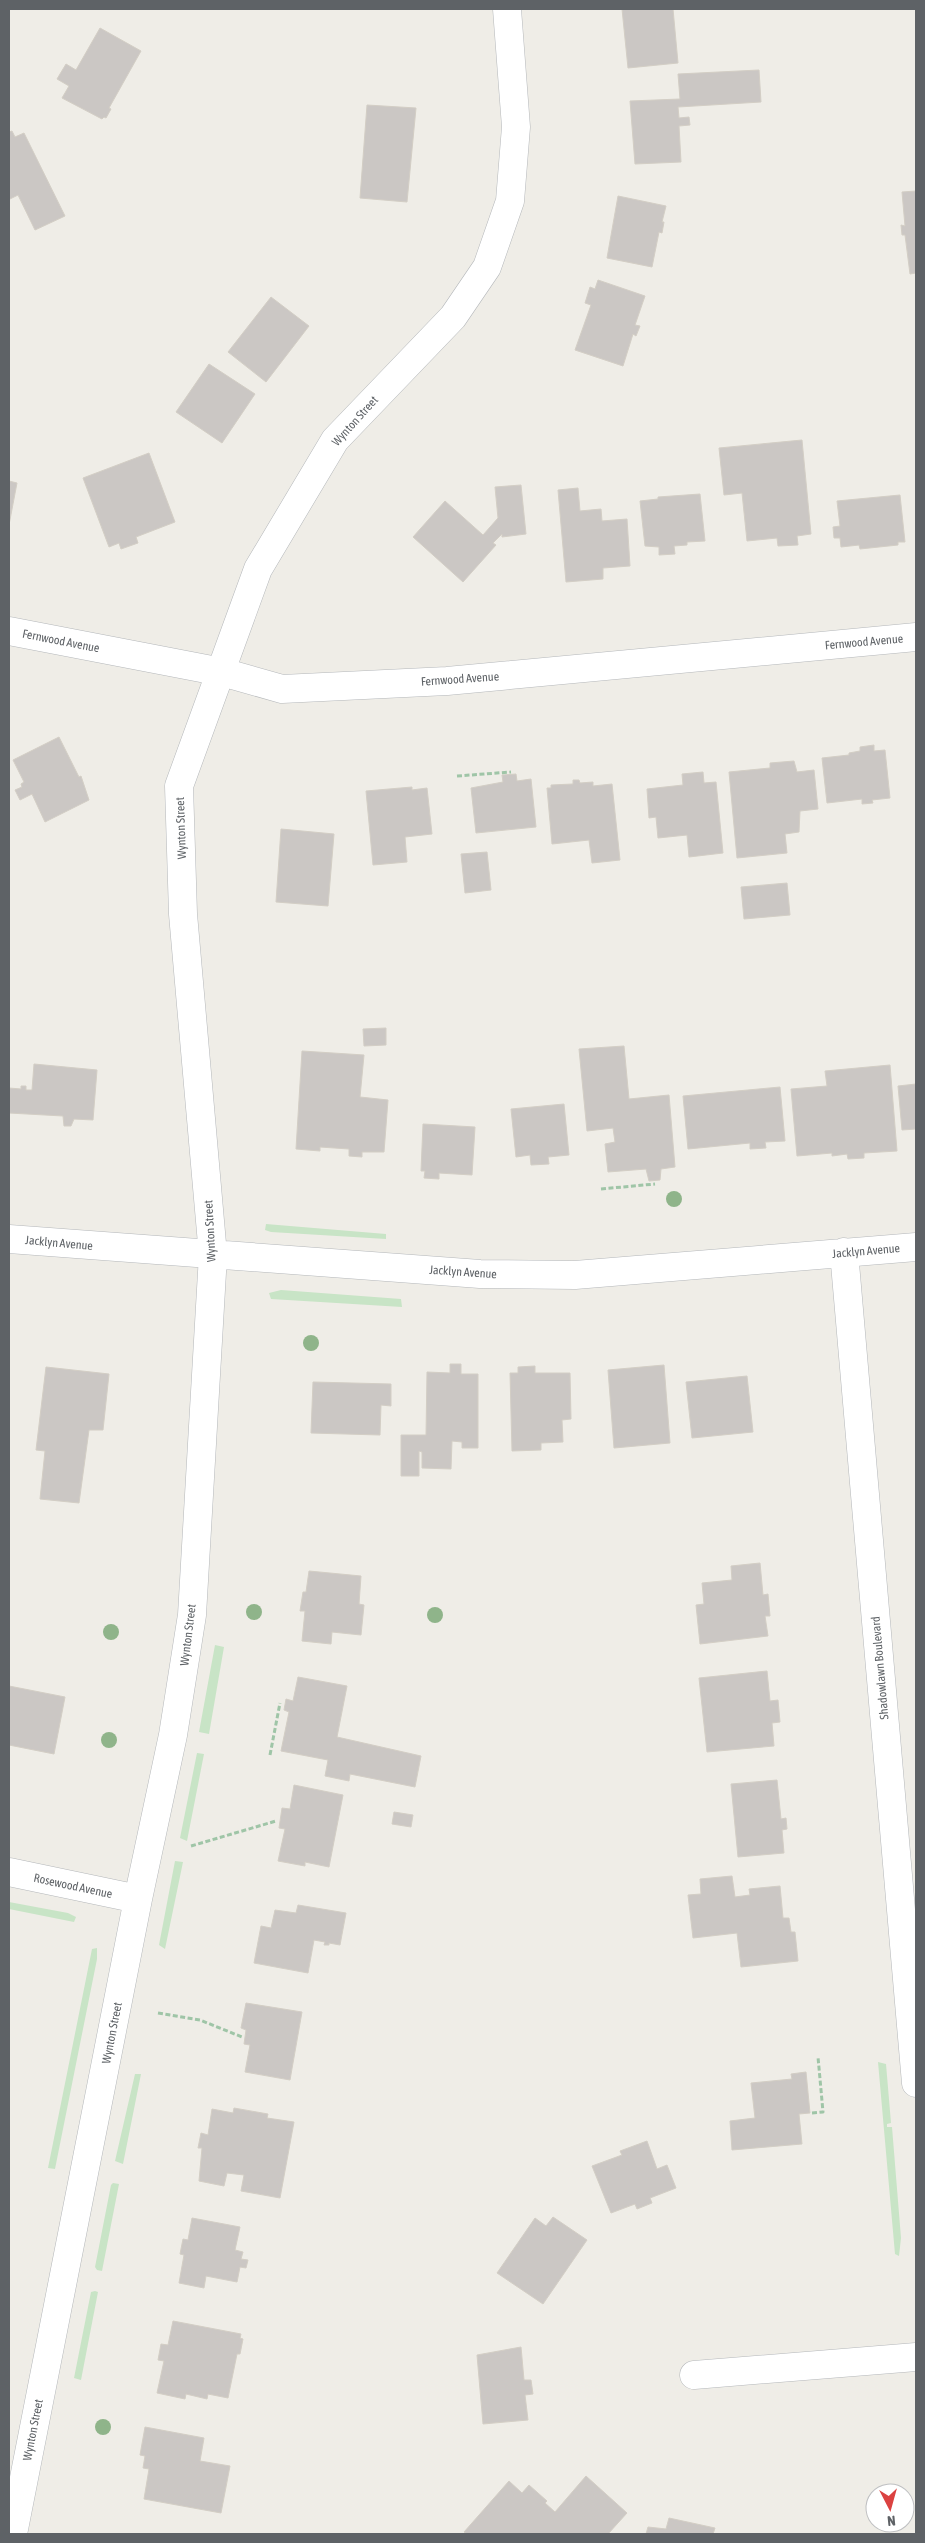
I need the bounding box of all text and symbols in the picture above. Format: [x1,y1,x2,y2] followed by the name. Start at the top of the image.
[329,393,381,449] street label: Wynton Street
[21,627,101,655] street label: Fernwood Avenue
[824,632,904,652] street label: Fernwood Avenue
[420,669,500,689] street label: Fernwood Avenue
[173,796,189,859] street label: Wynton Street
[201,1199,219,1262] street label: Wynton Street
[25,1233,93,1253] street label: Jacklyn Avenue
[832,1241,900,1261] street label: Jacklyn Avenue
[429,1263,497,1281] street label: Jacklyn Avenue
[177,1603,199,1667] street label: Wynton Street
[869,1616,891,1720] street label: Shadowlawn Boulevard
[32,1871,114,1901] street label: Rosewood Avenue
[99,2001,125,2065] street label: Wynton Street
[20,2398,46,2462] street label: Wynton Street
[865,2483,915,2533] north arrow
[886,2513,896,2529] text: N

